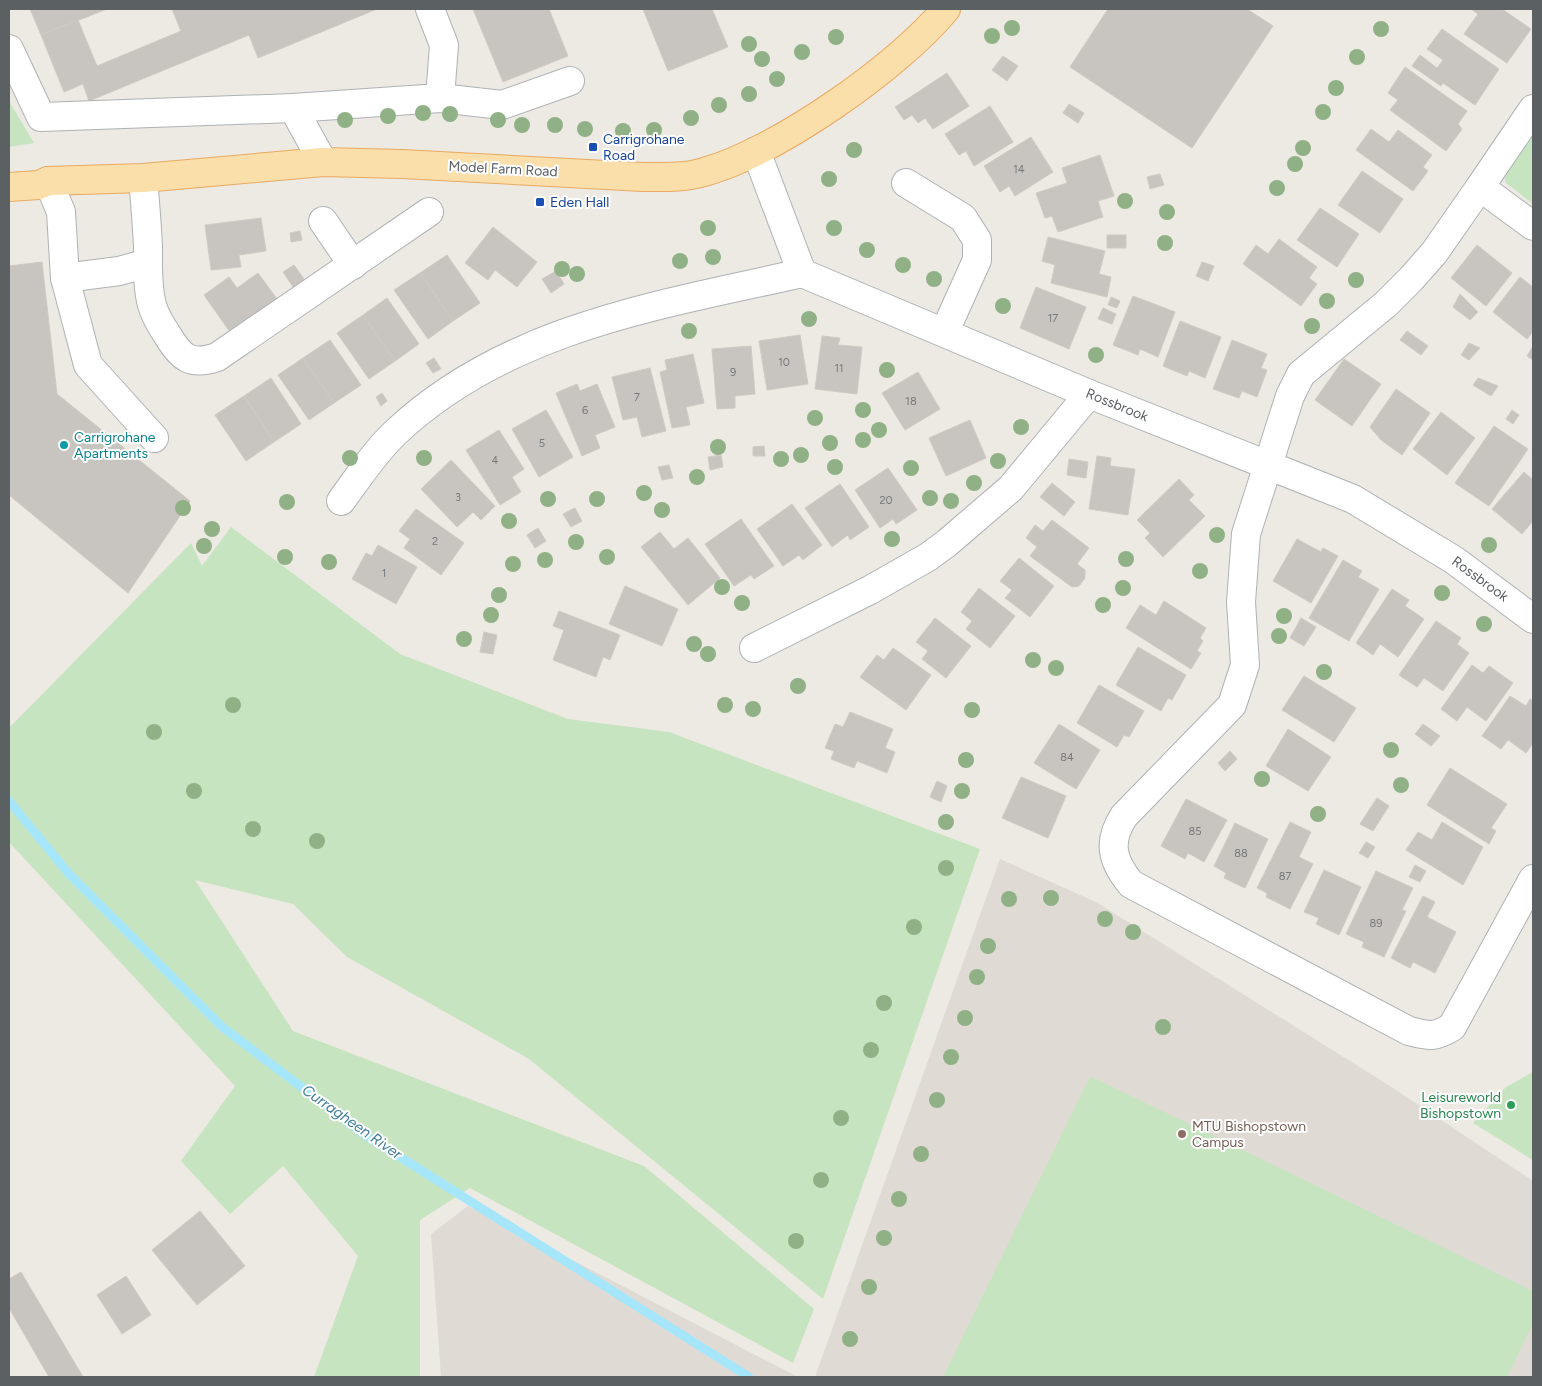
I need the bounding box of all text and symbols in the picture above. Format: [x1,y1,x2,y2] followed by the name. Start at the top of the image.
[603,131,685,164] place label: Carrigrohane Road
[587,141,599,153] marker: Carrigrohane Road
[448,158,558,180] street label: Model Farm Road
[1013,163,1025,176] house number: 14
[550,194,609,211] place label: Eden Hall
[534,196,546,208] marker: Eden Hall
[1048,312,1058,325] house number: 17
[778,356,790,369] house number: 10
[834,362,844,375] house number: 11
[730,366,736,379] house number: 9
[1083,385,1151,425] street label: Rossbrook
[634,391,640,404] house number: 7
[905,395,917,408] house number: 18
[582,404,588,417] house number: 6
[74,429,156,462] place label: Carrigrohane Apartments
[539,437,545,450] house number: 5
[58,439,70,451] marker: Carrigrohane Apartments
[492,454,499,467] house number: 4
[455,491,461,504] house number: 3
[879,494,893,507] house number: 20
[432,535,438,548] house number: 2
[1448,553,1512,605] street label: Rossbrook
[382,567,386,580] house number: 1
[1060,751,1074,764] house number: 84
[1188,825,1202,838] house number: 85
[1234,847,1248,860] house number: 88
[1279,870,1291,883] house number: 87
[1370,917,1382,930] house number: 89
[299,1081,406,1164] water label: Curragheen River
[1420,1089,1501,1122] place label: Leisureworld Bishopstown
[1505,1099,1517,1111] marker: Leisureworld Bishopstown
[1192,1118,1306,1151] place label: MTU Bishopstown Campus
[1176,1128,1188,1140] marker: MTU Bishopstown Campus

